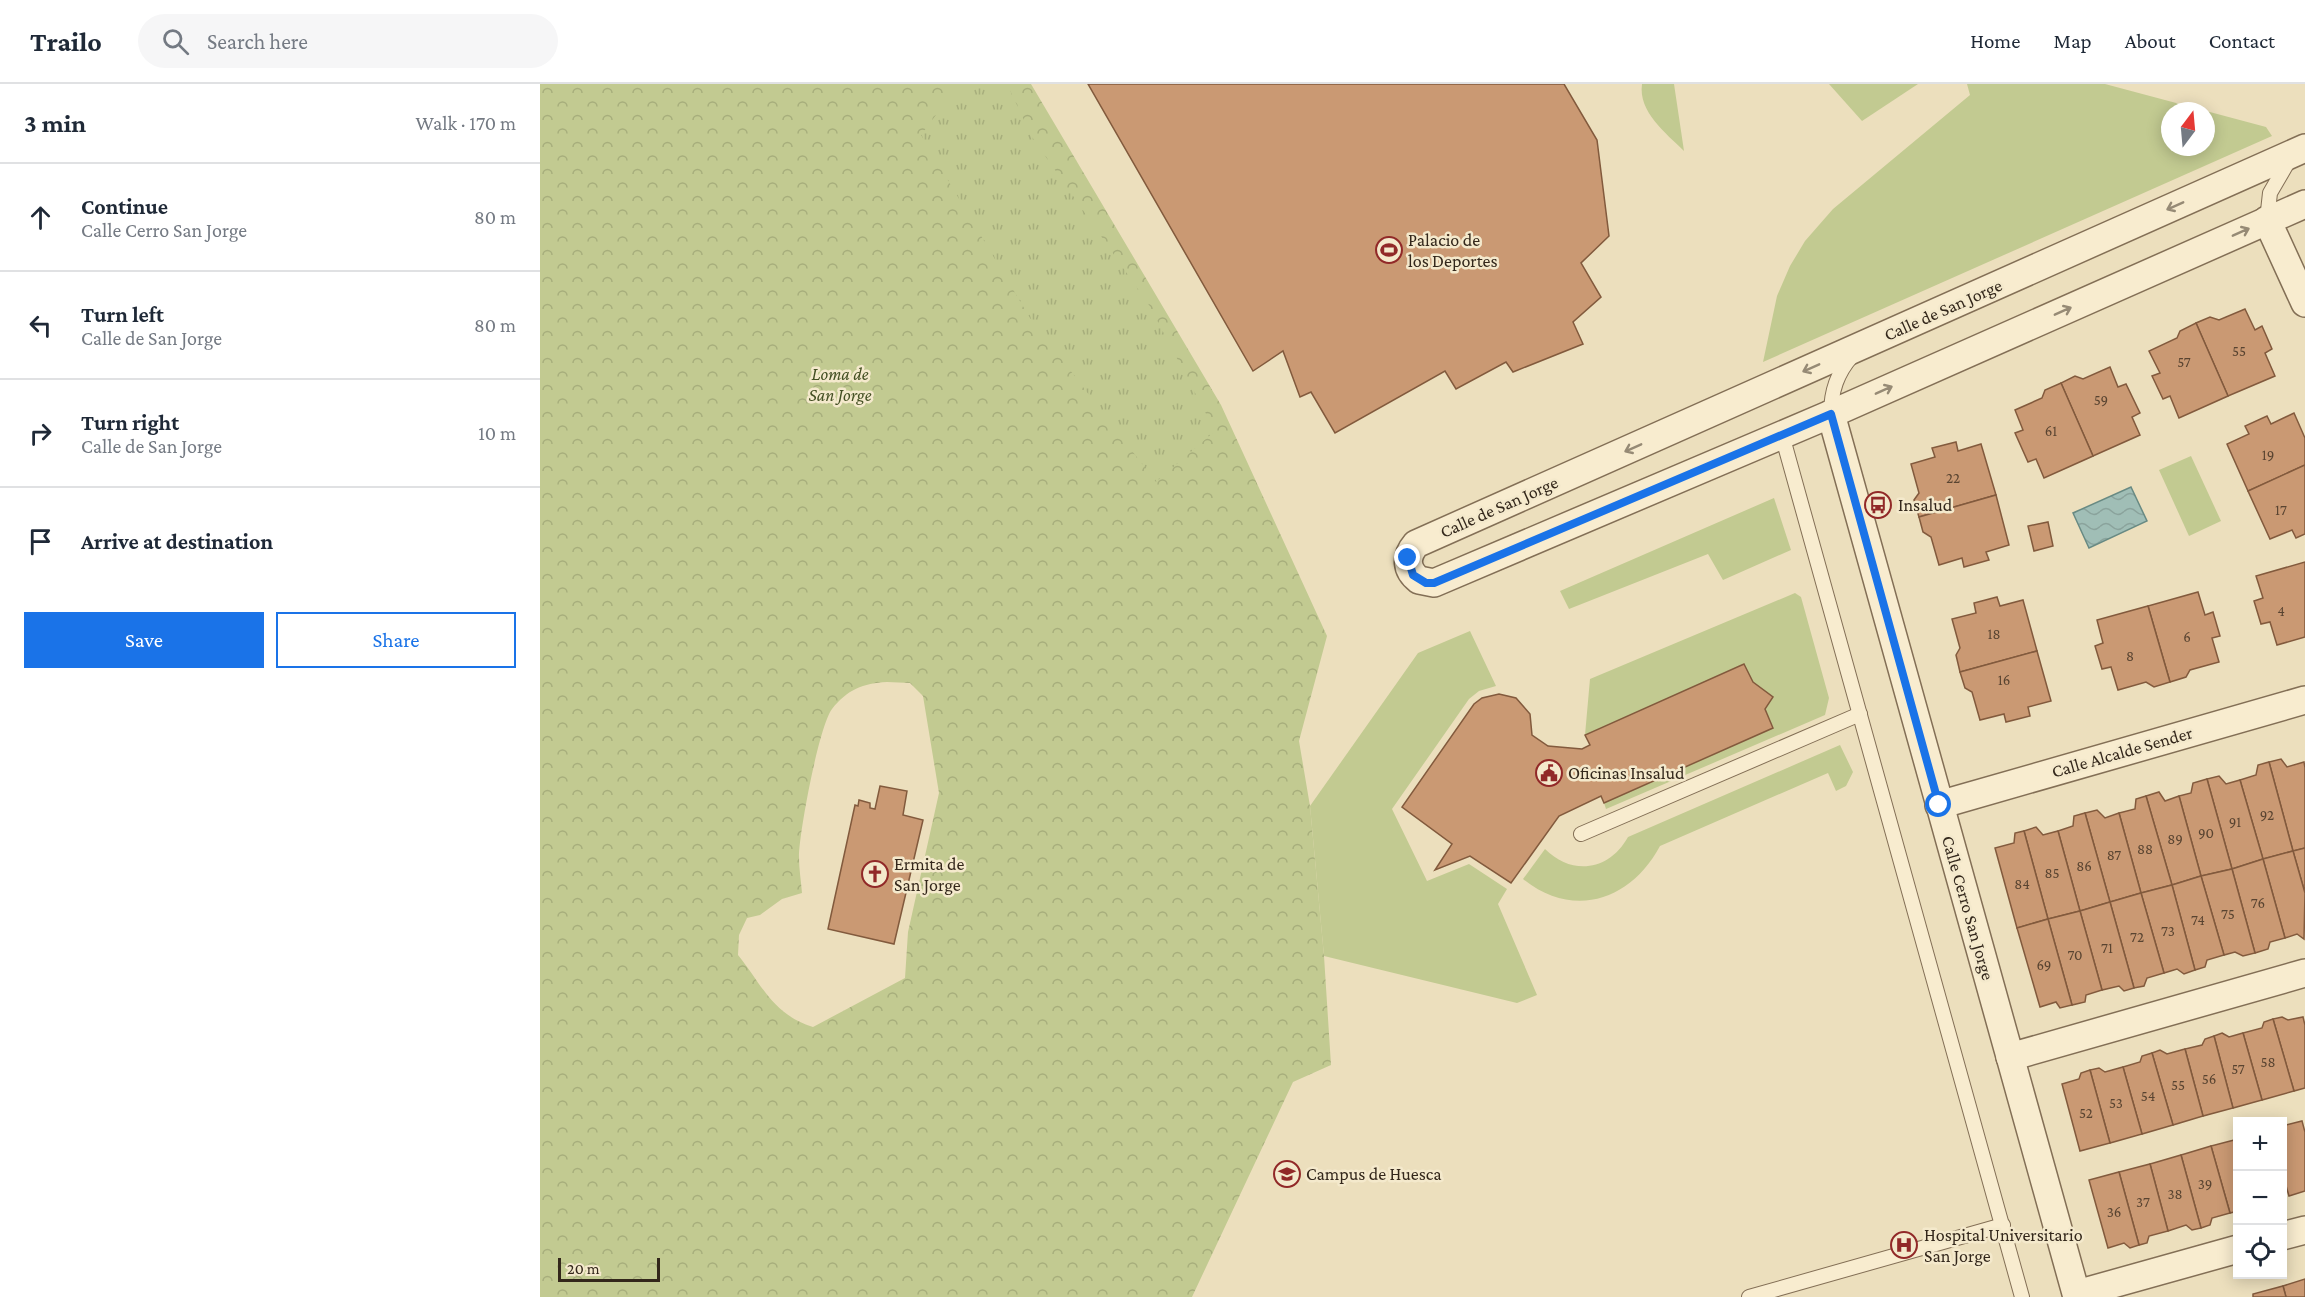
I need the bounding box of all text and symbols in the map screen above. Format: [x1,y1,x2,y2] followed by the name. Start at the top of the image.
[138,14,558,68] search box
[159,25,192,58] icon: search
[30,26,102,57] text: Trailo
[207,29,308,54] text: Search here
[1970,29,2020,53] text: Home
[2053,29,2092,53] text: Map
[2125,29,2176,53] text: About
[2209,29,2275,53] text: Contact
[2161,102,2215,156] north arrow
[24,109,86,138] text: 3 min
[415,112,516,134] text: Walk · 170 m
[81,194,168,219] text: Continue
[24,201,57,234] icon: ahead
[2166,201,2184,213] one-way arrow
[474,206,516,228] text: 80 m
[81,219,247,241] text: Calle Cerro San Jorge
[2231,226,2249,237] one-way arrow
[1408,230,1498,271] place label: Palacio de los Deportes
[1374,235,1404,265] sports icon: Palacio de los Deportes
[1881,275,2005,345] street label: Calle de San Jorge
[81,302,164,327] text: Turn left
[2053,305,2071,317] one-way arrow
[24,309,57,342] icon: left
[474,314,516,336] text: 80 m
[81,327,222,349] text: Calle de San Jorge
[2232,343,2246,359] house number: 55
[2177,354,2191,370] house number: 57
[1803,363,1821,375] one-way arrow
[808,364,872,405] park label: Loma de San Jorge
[1875,384,1893,396] one-way arrow
[2094,392,2108,408] house number: 59
[81,410,179,435] text: Turn right
[24,417,57,450] icon: right
[478,422,516,444] text: 10 m
[2045,423,2057,439] house number: 61
[81,435,222,457] text: Calle de San Jorge
[1624,442,1642,454] one-way arrow
[2262,447,2274,463] house number: 19
[1946,470,1960,486] house number: 22
[1437,472,1561,542] street label: Calle de San Jorge
[1863,490,1893,520] bus stop icon: Insalud
[1898,495,1953,515] place label: Insalud
[2275,502,2287,518] house number: 17
[24,525,57,558] icon: arrive
[81,529,273,554] text: Arrive at destination
[1394,544,1420,570] route end
[2277,603,2285,619] house number: 4
[24,612,264,668] button: Save
[276,612,516,668] button: Share
[1987,626,2001,642] house number: 18
[2183,629,2191,645] house number: 6
[2126,648,2134,664] house number: 8
[1998,672,2010,688] house number: 16
[2049,722,2195,782] street label: Calle Alcalde Sender
[1534,758,1564,788] public building icon: Oficinas Insalud
[1568,763,1685,783] place label: Oficinas Insalud
[1925,791,1951,817] route start
[2260,807,2274,823] house number: 92
[2229,814,2241,830] house number: 91
[2198,825,2214,841] house number: 90
[2167,831,2183,847] house number: 89
[1938,833,1998,983] street label: Calle Cerro San Jorge
[2137,841,2153,857] house number: 88
[2107,847,2121,863] house number: 87
[894,854,964,895] place label: Ermita de San Jorge
[2076,858,2092,874] house number: 86
[860,859,890,889] church icon: Ermita de San Jorge
[2045,865,2059,881] house number: 85
[2014,876,2030,892] house number: 84
[2251,895,2265,911] house number: 76
[2221,906,2235,922] house number: 75
[2191,912,2205,928] house number: 74
[2161,923,2175,939] house number: 73
[2130,929,2144,945] house number: 72
[2101,940,2113,956] house number: 71
[2067,947,2083,963] house number: 70
[2037,957,2051,973] house number: 69
[2260,1054,2276,1070] house number: 58
[2231,1061,2245,1077] house number: 57
[2202,1071,2216,1087] house number: 56
[2171,1077,2185,1093] house number: 55
[2141,1088,2155,1104] house number: 54
[2109,1095,2123,1111] house number: 53
[2079,1105,2093,1121] house number: 52
[2233,1117,2287,1279] map controls
[2233,1117,2287,1171] button: +
[1272,1159,1302,1189] school or university icon: Campus de Huesca
[1306,1164,1442,1184] place label: Campus de Huesca
[2233,1171,2287,1225] button: −
[2198,1176,2212,1192] house number: 39
[2167,1186,2183,1202] house number: 38
[2136,1194,2150,1210] house number: 37
[2107,1204,2121,1220] house number: 36
[1924,1225,2083,1266] place label: Hospital Universitario San Jorge
[2233,1225,2287,1279] button: locate
[1889,1230,1919,1260] hospital icon: Hospital Universitario San Jorge
[558,1255,660,1282] scale bar
[567,1260,600,1277] text: 20 m

